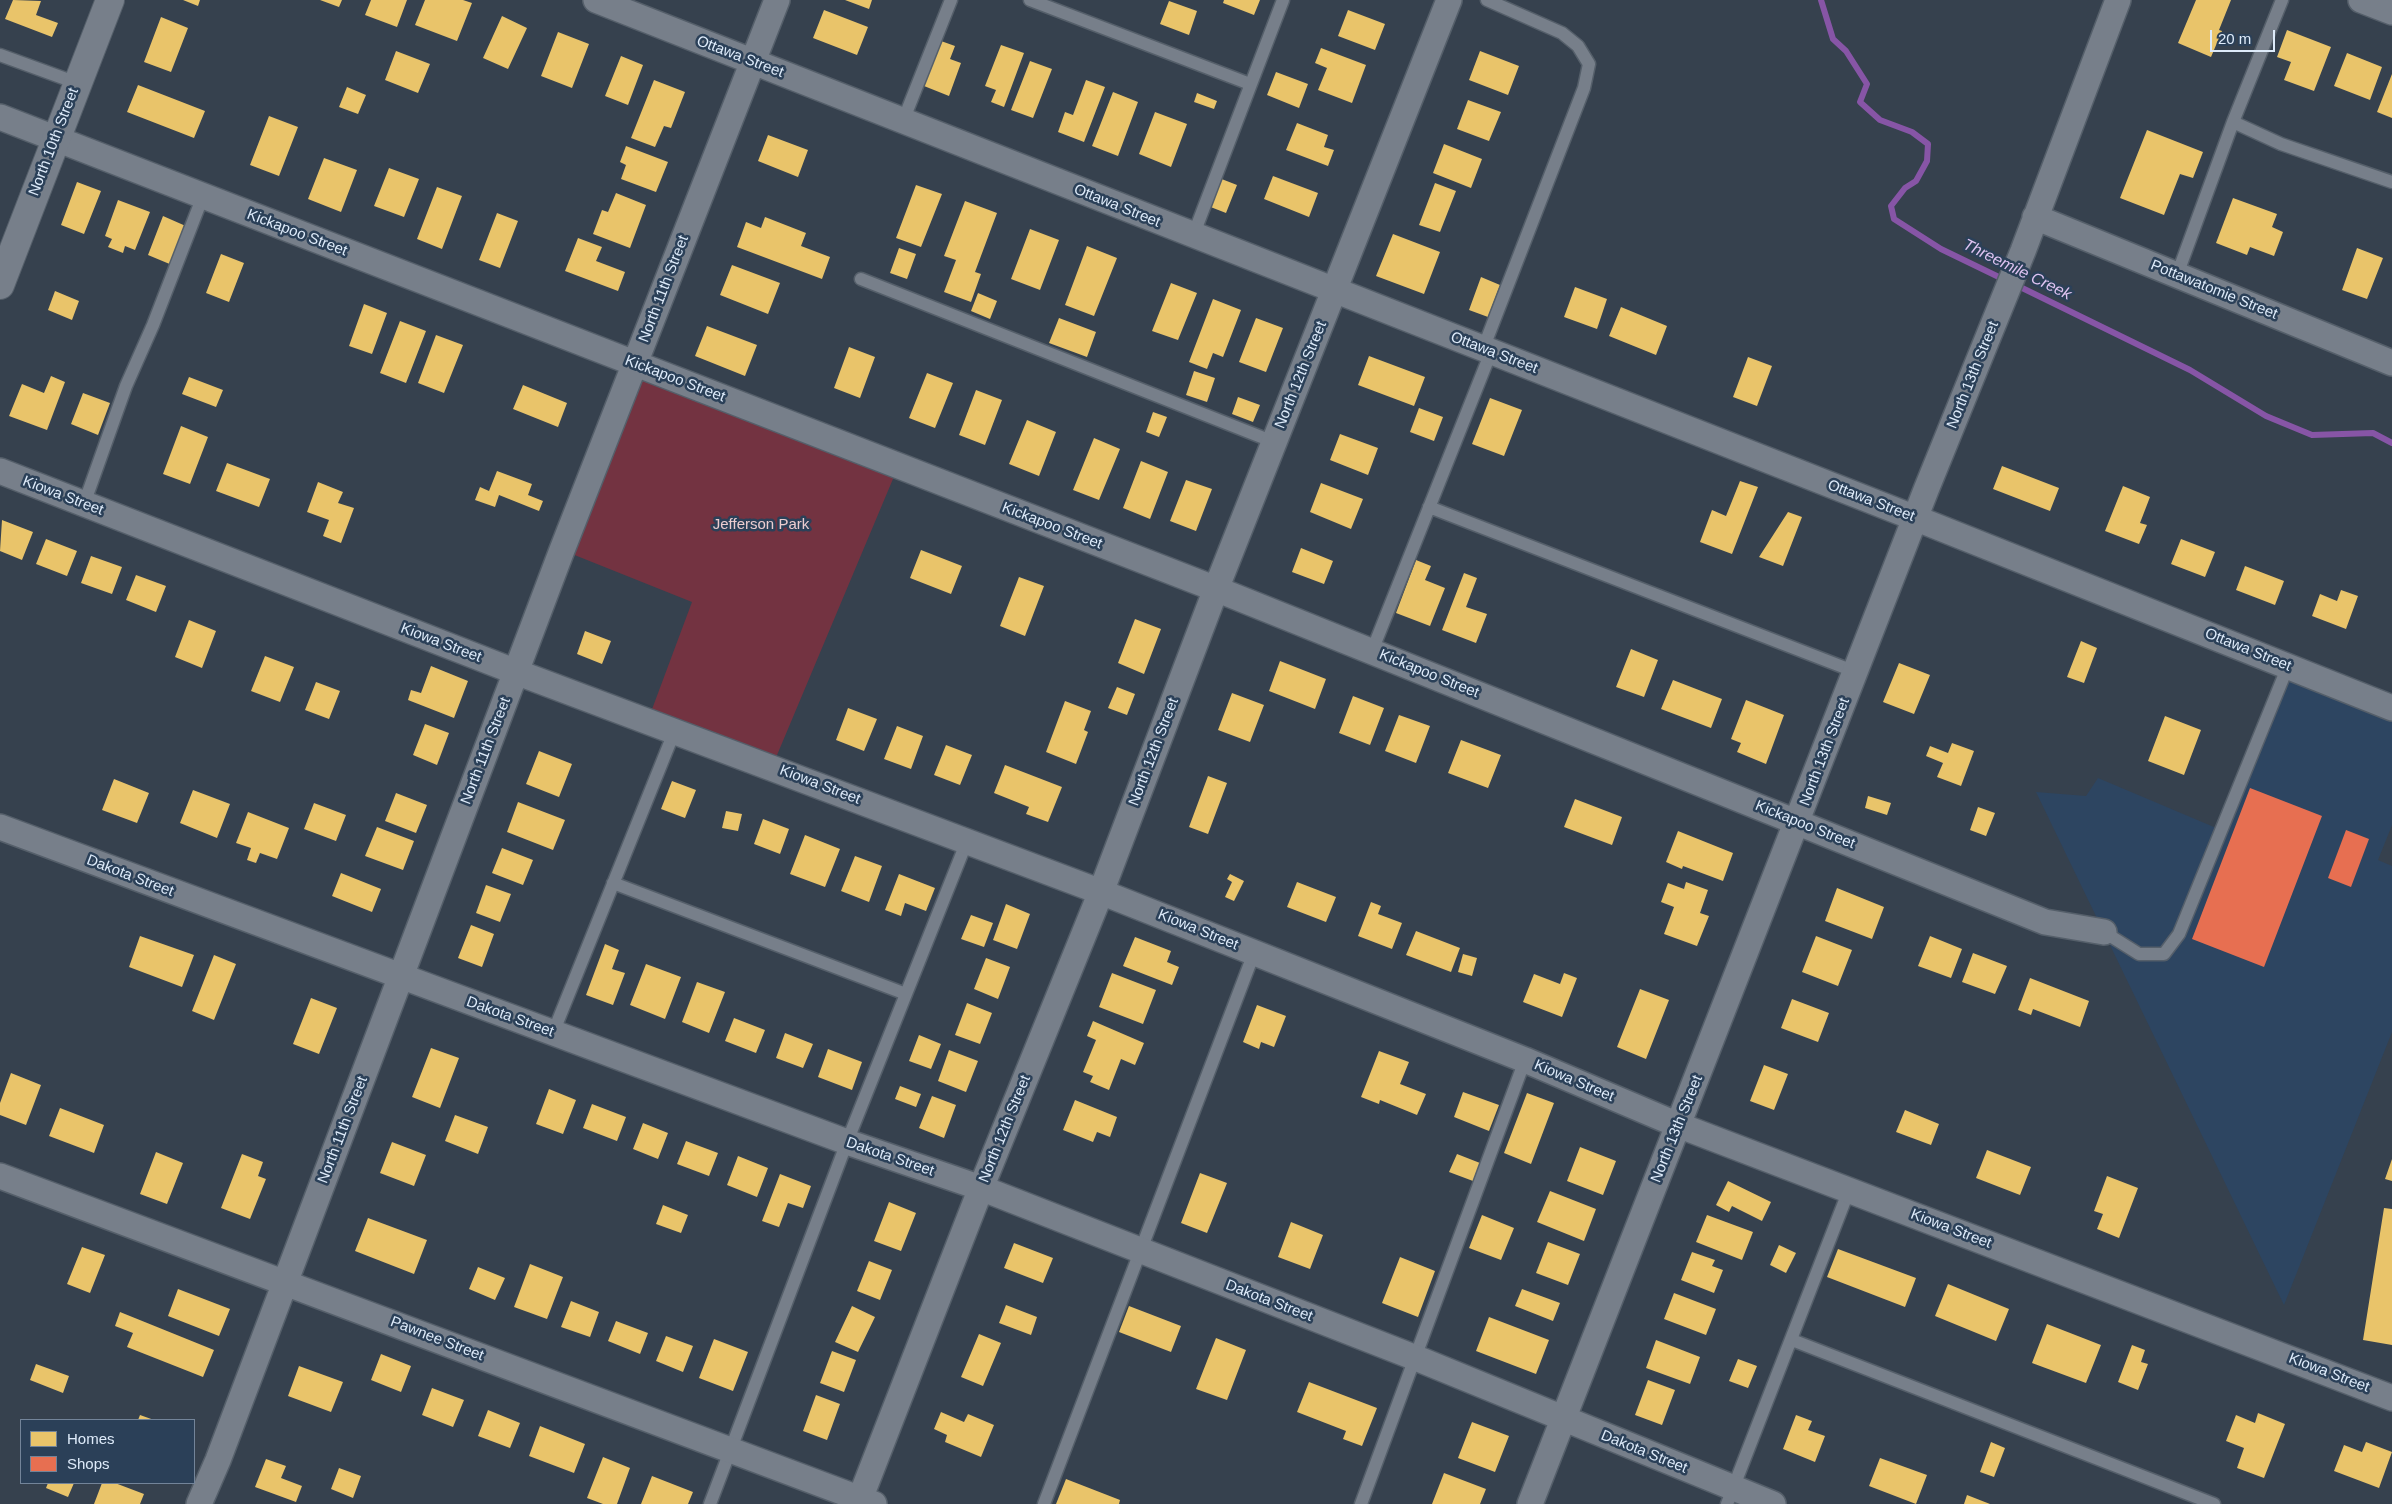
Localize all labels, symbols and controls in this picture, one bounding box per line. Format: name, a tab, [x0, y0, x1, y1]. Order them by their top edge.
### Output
scale bar	[2212, 20, 2277, 52]
text: 20 m	[2218, 30, 2251, 47]
street label: Ottawa Street	[694, 32, 786, 82]
street label: North 10th Street	[25, 85, 83, 199]
street label: Ottawa Street	[1071, 180, 1163, 232]
street label: Kickapoo Street	[244, 206, 350, 260]
street label: North 11th Street	[635, 233, 693, 345]
water label: Threemile Creek	[1960, 235, 2074, 305]
street label: Pottawatomie Street	[2148, 256, 2280, 324]
street label: North 12th Street	[1271, 319, 1331, 431]
street label: North 13th Street	[1943, 319, 2003, 431]
street label: Ottawa Street	[1448, 328, 1540, 378]
street label: Kickapoo Street	[622, 352, 728, 406]
street label: Kiowa Street	[20, 472, 106, 520]
street label: Ottawa Street	[1825, 476, 1917, 526]
street label: Kickapoo Street	[999, 499, 1105, 553]
park label: Jefferson Park	[713, 516, 809, 534]
street label: Kiowa Street	[398, 619, 484, 667]
street label: Ottawa Street	[2202, 624, 2294, 676]
street label: Kickapoo Street	[1377, 646, 1481, 702]
street label: North 11th Street	[457, 695, 515, 807]
street label: North 12th Street	[1125, 695, 1183, 809]
street label: North 13th Street	[1796, 695, 1854, 809]
street label: Kiowa Street	[777, 761, 863, 809]
street label: Kickapoo Street	[1753, 797, 1857, 853]
street label: Dakota Street	[84, 851, 176, 901]
street label: Kiowa Street	[1155, 906, 1241, 954]
street label: Dakota Street	[464, 993, 556, 1041]
street label: Kiowa Street	[1531, 1056, 1617, 1106]
street label: North 12th Street	[975, 1073, 1035, 1185]
street label: North 13th Street	[1647, 1073, 1707, 1185]
street label: North 11th Street	[314, 1074, 372, 1186]
street label: Dakota Street	[844, 1134, 936, 1180]
street label: Kiowa Street	[1908, 1205, 1994, 1253]
street label: Dakota Street	[1223, 1276, 1315, 1326]
street label: Pawnee Street	[388, 1313, 486, 1365]
street label: Kiowa Street	[2286, 1349, 2372, 1397]
legend	[20, 1419, 195, 1484]
street label: Dakota Street	[1598, 1426, 1690, 1478]
text: Homes	[67, 1430, 115, 1447]
text: Shops	[67, 1455, 110, 1472]

